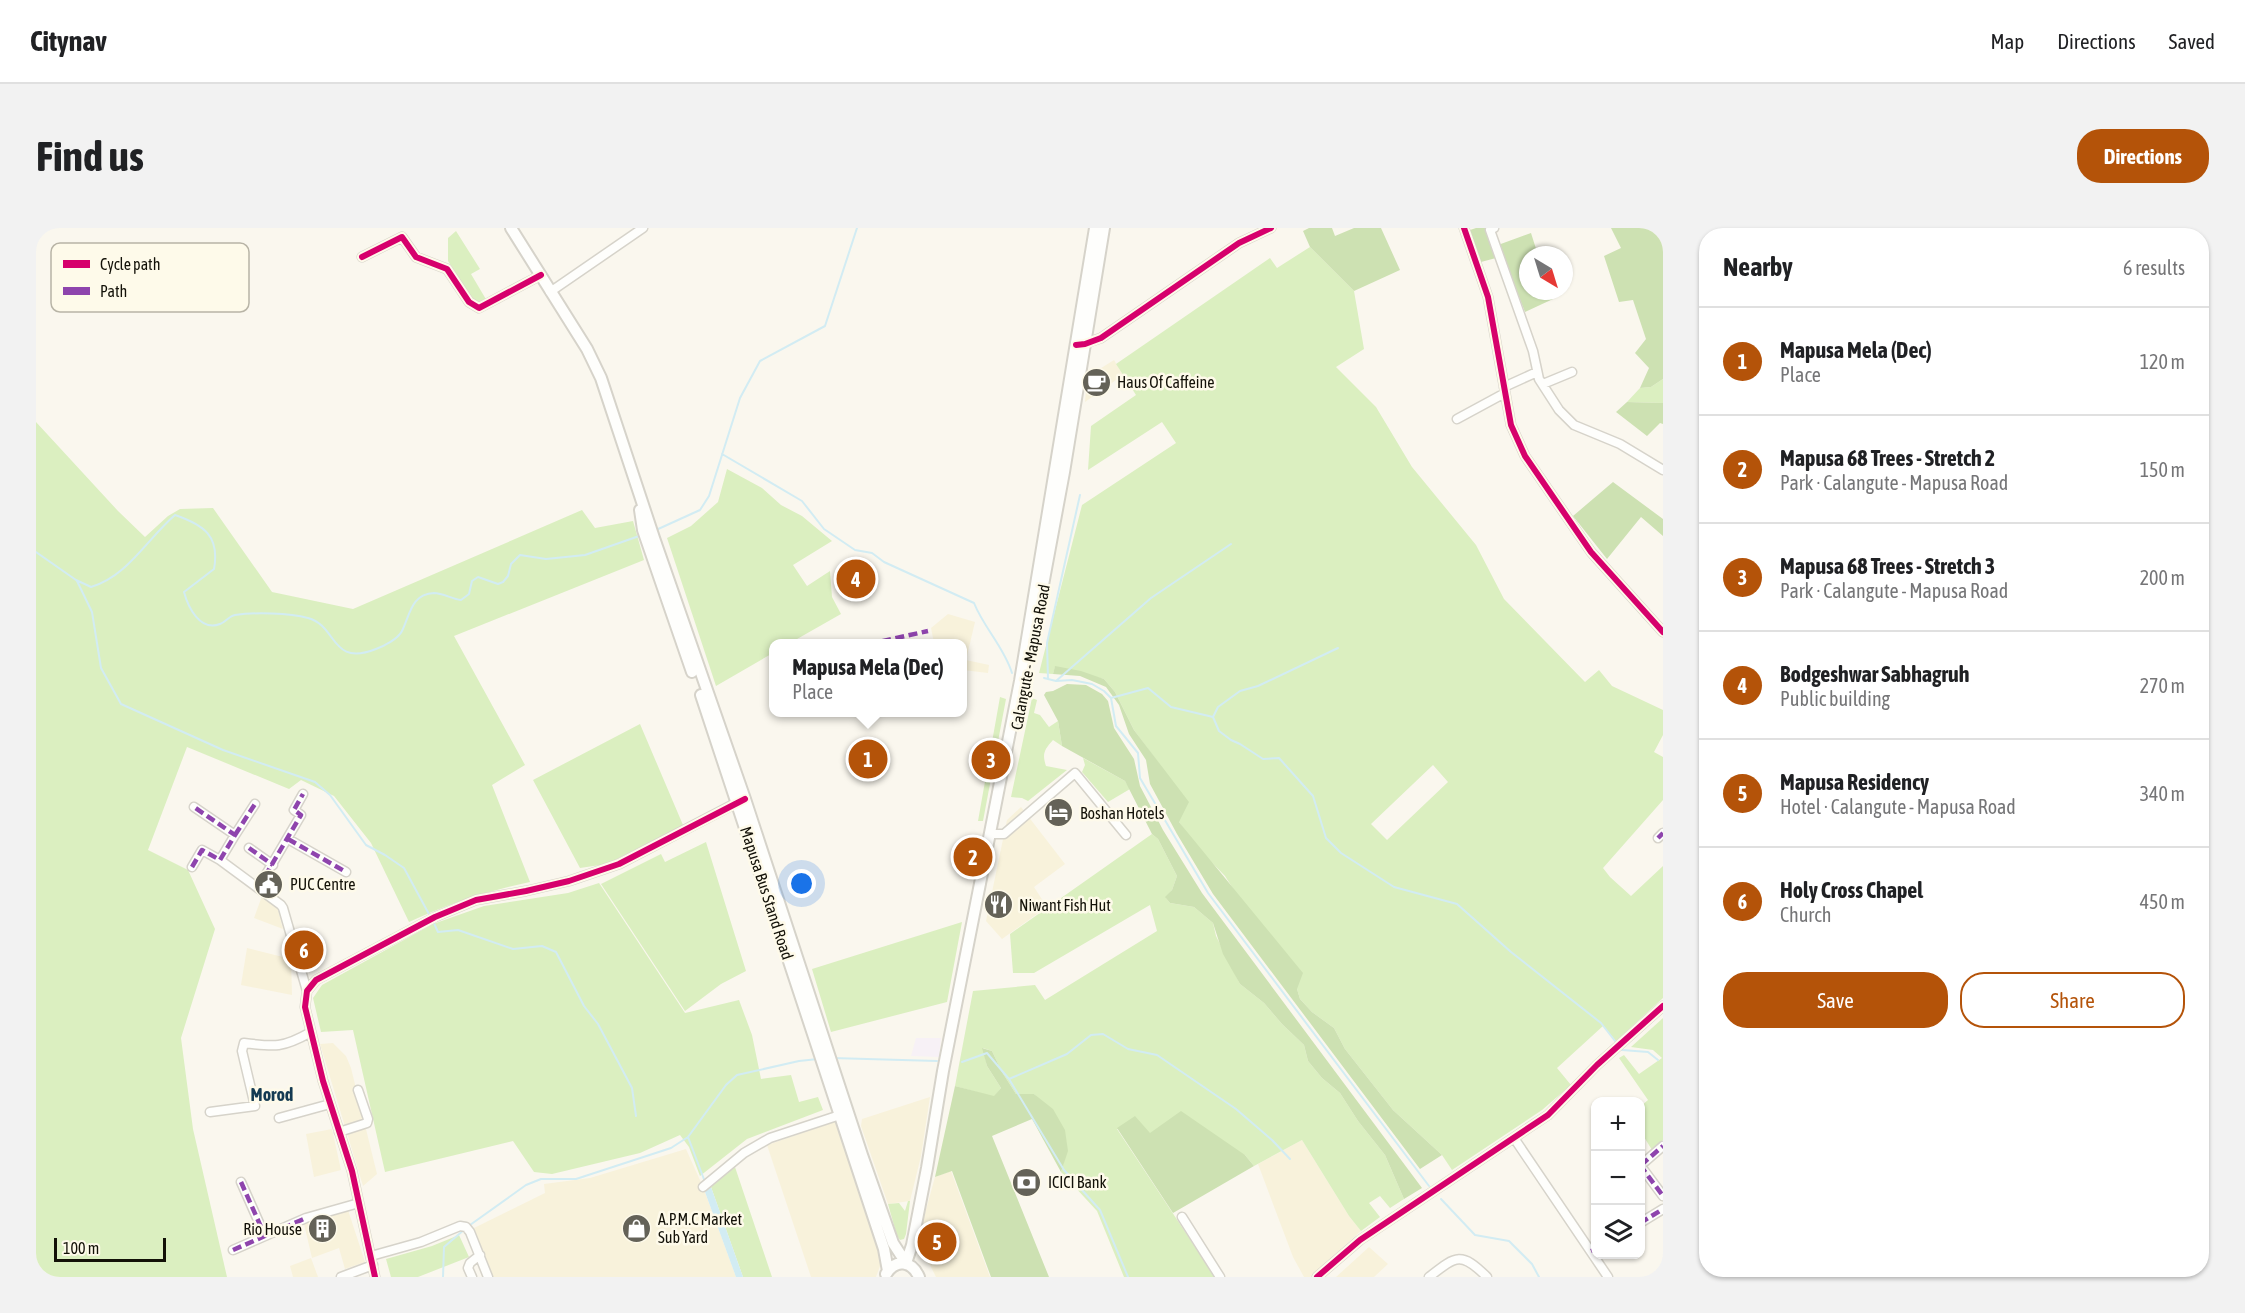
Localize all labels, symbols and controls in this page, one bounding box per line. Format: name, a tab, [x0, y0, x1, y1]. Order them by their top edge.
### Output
text: Citynav	[30, 25, 107, 57]
text: Map	[1990, 29, 2024, 53]
text: Directions	[2057, 29, 2136, 53]
text: Saved	[2169, 29, 2215, 53]
button: Directions	[2077, 129, 2209, 183]
text: Find us	[36, 132, 144, 180]
legend	[51, 243, 249, 312]
north arrow	[1519, 246, 1573, 300]
text: Nearby	[1723, 252, 1793, 282]
text: Cycle path	[100, 255, 160, 274]
text: 6 results	[2123, 256, 2185, 279]
text: Path	[100, 282, 127, 300]
text: Mapusa Mela (Dec)	[1780, 337, 1932, 363]
text: 1	[1738, 350, 1747, 373]
text: 120 m	[2140, 350, 2185, 373]
text: Place	[1780, 363, 1821, 386]
cafe icon: Haus Of Caffeine	[1080, 366, 1112, 398]
place label: Haus Of Caffeine	[1117, 373, 1215, 391]
text: Mapusa 68 Trees - Stretch 2	[1780, 445, 1995, 471]
text: 2	[1738, 458, 1747, 481]
text: 150 m	[2140, 458, 2185, 481]
text: Park · Calangute - Mapusa Road	[1780, 471, 2008, 494]
text: Mapusa 68 Trees - Stretch 3	[1780, 553, 1995, 579]
pin: 4	[836, 556, 876, 602]
text: 3	[1738, 566, 1747, 589]
text: 200 m	[2140, 566, 2185, 589]
text: Park · Calangute - Mapusa Road	[1780, 579, 2008, 602]
street label: Calangute - Mapusa Road	[1007, 583, 1054, 732]
popup	[769, 639, 967, 717]
text: Mapusa Mela (Dec)	[792, 654, 944, 680]
text: Bodgeshwar Sabhagruh	[1780, 661, 1969, 687]
text: 4	[1738, 674, 1747, 697]
text: 270 m	[2140, 674, 2185, 697]
text: Place	[792, 680, 833, 703]
text: Public building	[1780, 687, 1890, 710]
pin: 1	[848, 736, 888, 782]
pin: 3	[972, 738, 1010, 782]
text: Mapusa Residency	[1780, 769, 1929, 795]
text: 5	[1738, 782, 1747, 805]
text: 340 m	[2140, 782, 2185, 805]
text: Hotel · Calangute - Mapusa Road	[1780, 795, 2016, 818]
hotel icon: Boshan Hotels	[1043, 797, 1075, 829]
place label: Boshan Hotels	[1080, 804, 1165, 822]
street label: Mapusa Bus Stand Road	[736, 824, 797, 962]
pin: 2	[954, 834, 992, 880]
public building icon: PUC Centre	[253, 868, 285, 900]
your location	[787, 869, 816, 898]
place label: PUC Centre	[290, 875, 356, 893]
text: Holy Cross Chapel	[1780, 877, 1923, 903]
restaurant icon: Niwant Fish Hut	[982, 889, 1014, 921]
text: 6	[1738, 890, 1747, 913]
text: 450 m	[2140, 890, 2185, 913]
place label: Niwant Fish Hut	[1019, 896, 1111, 914]
text: Church	[1780, 903, 1831, 926]
pin: 6	[284, 928, 324, 972]
button: Save	[1723, 972, 1948, 1028]
button: Share	[1960, 972, 2185, 1028]
district label: Morod	[251, 1084, 293, 1105]
map controls	[1591, 1097, 1645, 1259]
button: +	[1591, 1097, 1645, 1151]
button: −	[1591, 1151, 1645, 1205]
bank icon: ICICI Bank	[1011, 1166, 1043, 1198]
place label: ICICI Bank	[1048, 1173, 1107, 1191]
button: layers	[1591, 1205, 1645, 1259]
place label: A.P.M.C Market Sub Yard	[658, 1210, 742, 1246]
shop icon: A.P.M.C Market Sub Yard	[621, 1212, 653, 1244]
building icon: Rio House	[307, 1213, 339, 1245]
place label: Rio House	[243, 1220, 302, 1238]
pin: 5	[918, 1220, 956, 1264]
scale bar	[54, 1235, 166, 1262]
text: 100 m	[63, 1239, 99, 1257]

